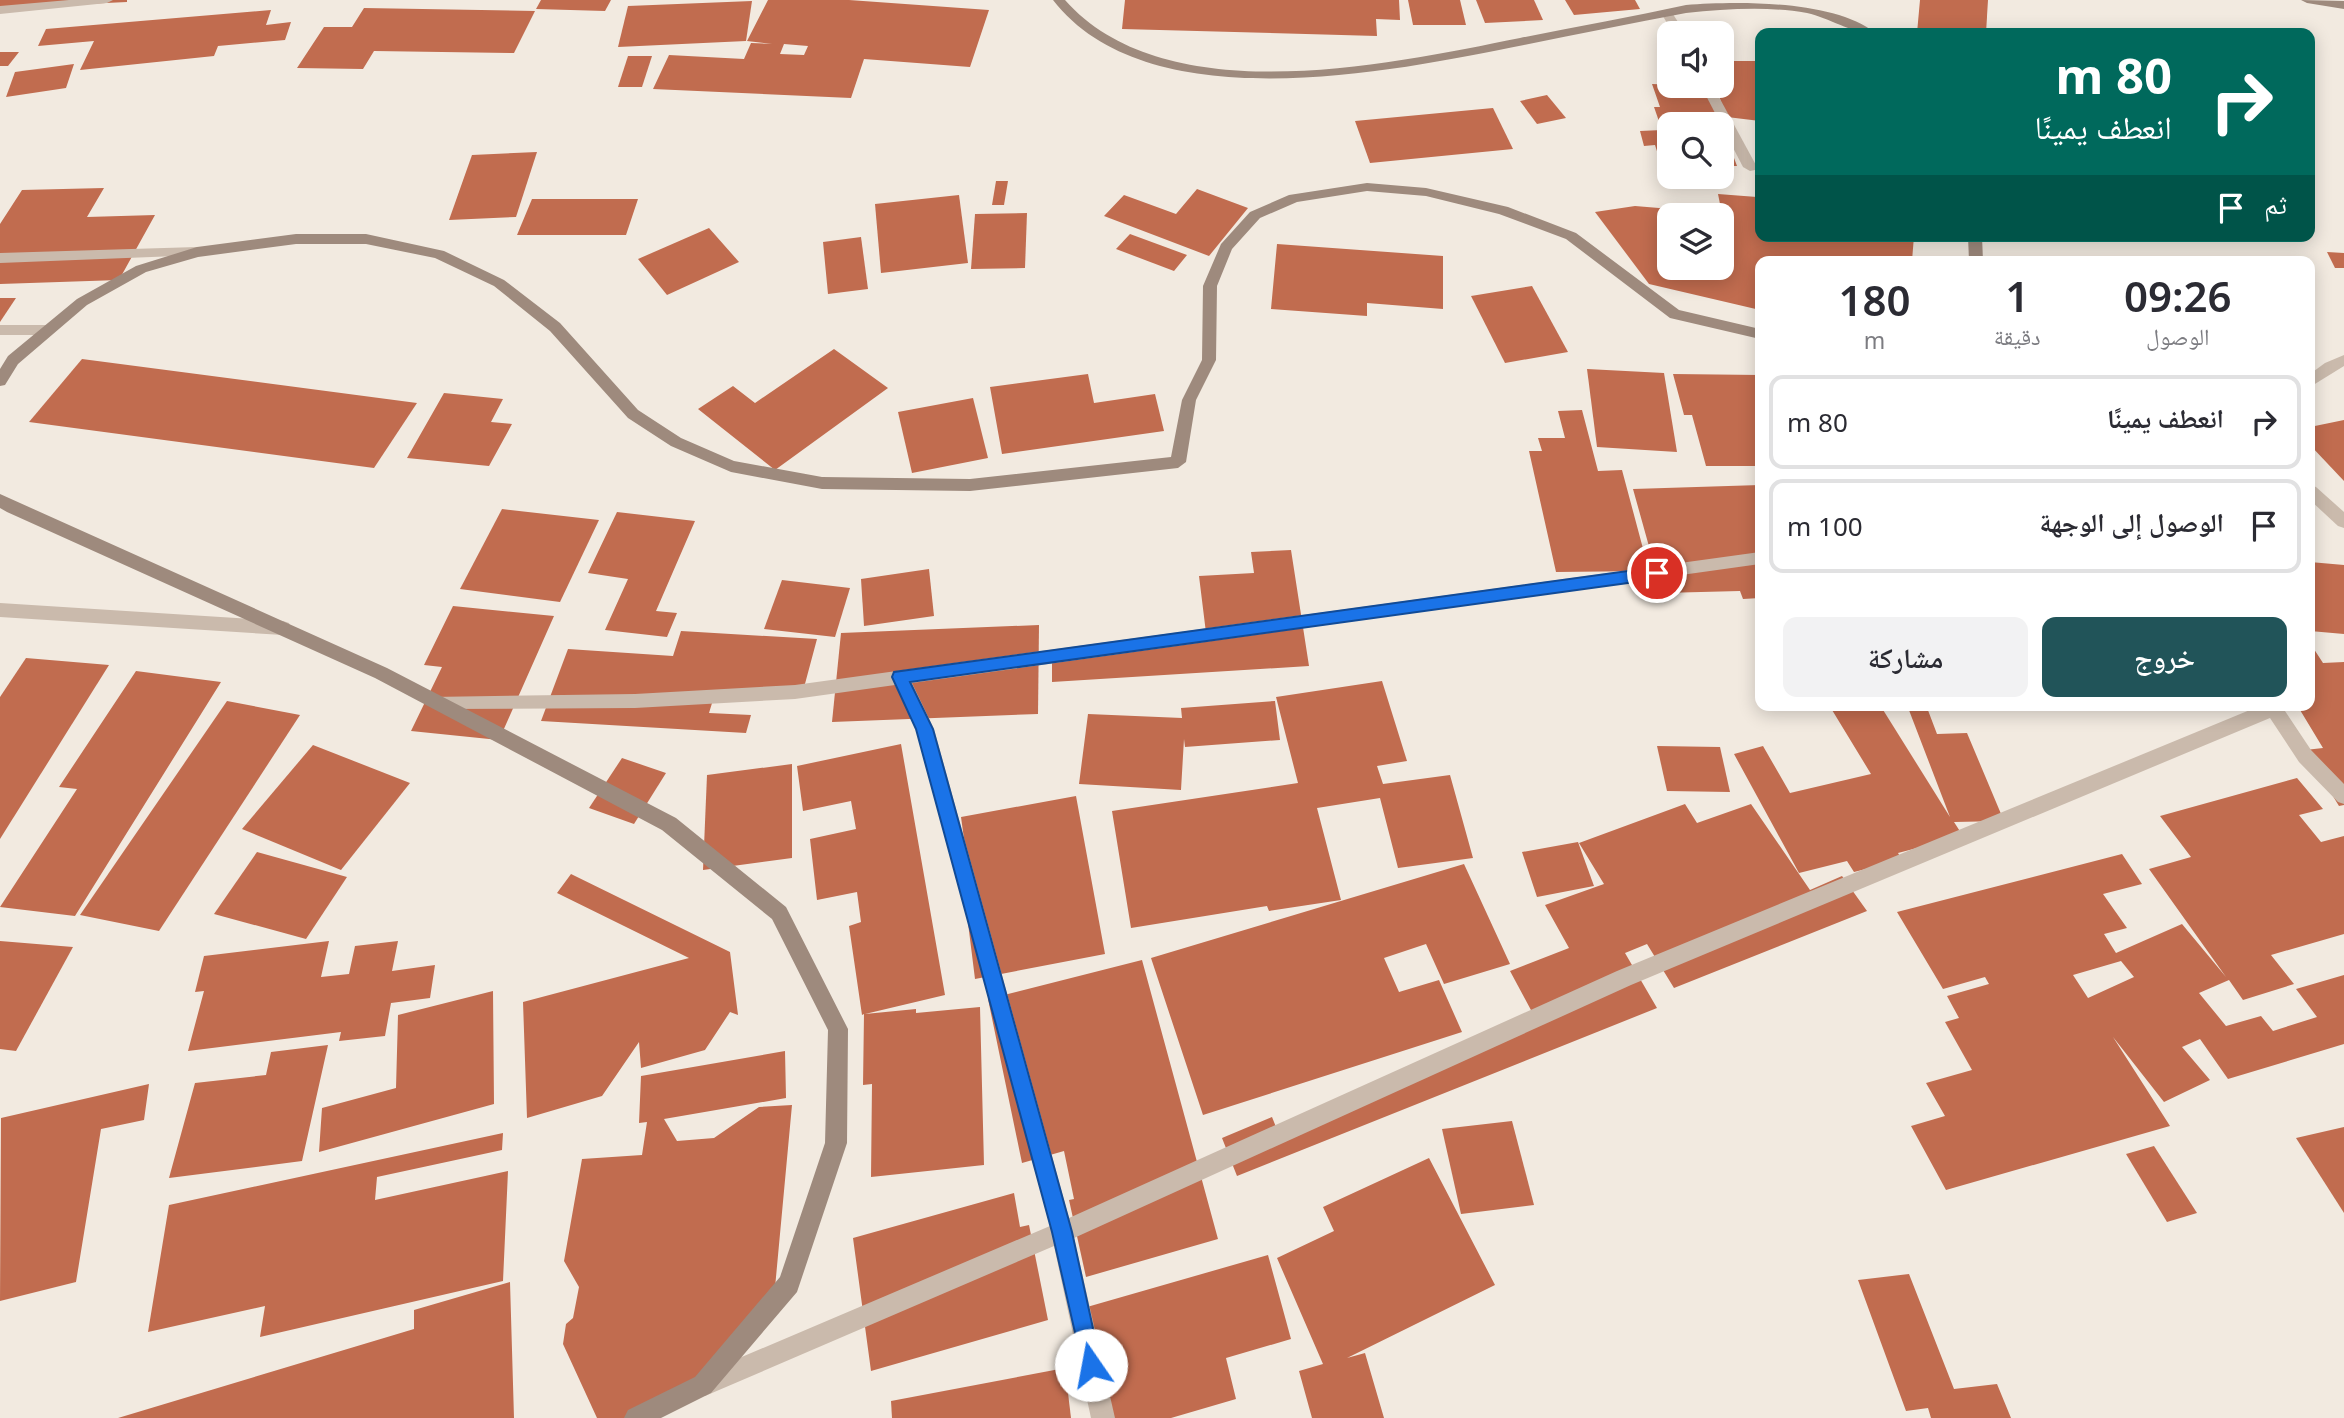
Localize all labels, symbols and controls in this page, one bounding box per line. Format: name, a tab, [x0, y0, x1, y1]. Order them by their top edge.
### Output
map controls	[1657, 21, 1734, 280]
button: sound	[1657, 21, 1734, 98]
text: 80 m	[2055, 42, 2172, 108]
icon: right	[2196, 56, 2287, 147]
text: انعطف يمينًا	[2035, 105, 2172, 148]
button: search	[1657, 112, 1734, 189]
text: ثم	[2264, 186, 2287, 222]
icon: arrive	[2212, 189, 2250, 227]
button: layers	[1657, 203, 1734, 280]
text: 1	[2005, 267, 2029, 324]
text: 09:26	[2124, 267, 2232, 324]
text: 180	[1838, 271, 1910, 328]
text: دقيقة	[1994, 320, 2041, 352]
text: الوصول	[2146, 320, 2210, 352]
text: m	[1864, 324, 1885, 356]
text: انعطف يمينًا	[2107, 400, 2224, 436]
icon: right	[2245, 403, 2283, 441]
text: 80 m	[1787, 404, 1848, 440]
text: الوصول إلى الوجهة	[2040, 504, 2224, 540]
icon: arrive	[2245, 507, 2283, 545]
text: 100 m	[1787, 508, 1863, 544]
pin	[1627, 543, 1687, 603]
icon: arrive	[1638, 554, 1676, 592]
button: مشاركة	[1783, 617, 2028, 697]
button: خروج	[2042, 617, 2287, 697]
position arrow	[1054, 1328, 1128, 1402]

